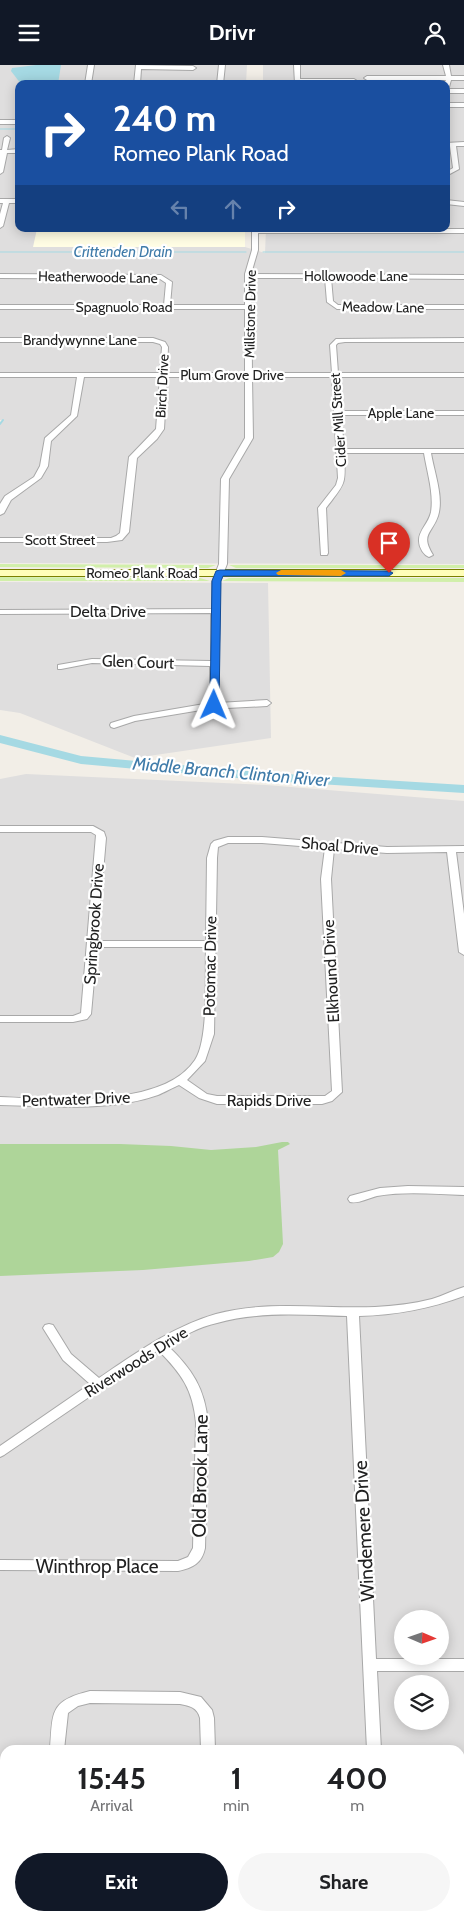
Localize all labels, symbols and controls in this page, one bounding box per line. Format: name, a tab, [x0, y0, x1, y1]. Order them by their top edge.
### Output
icon: menu	[15, 19, 43, 47]
text: Drivr	[209, 19, 255, 46]
icon: person	[421, 19, 449, 47]
text: 240 m	[113, 97, 216, 140]
icon: right	[30, 100, 95, 165]
text: Romeo Plank Road	[113, 140, 289, 167]
icon: left	[166, 195, 194, 223]
icon: ahead	[219, 195, 247, 223]
icon: right	[272, 195, 300, 223]
water label: Crittenden Drain	[74, 243, 172, 261]
street label: Heatherwoode Lane	[38, 267, 158, 287]
street label: Hollowoode Lane	[304, 267, 408, 285]
street label: Millstone Drive	[240, 270, 260, 358]
street label: Meadow Lane	[342, 297, 424, 317]
street label: Spagnuolo Road	[76, 298, 172, 316]
street label: Brandywynne Lane	[23, 331, 137, 349]
street label: Birch Drive	[151, 354, 173, 418]
street label: Plum Grove Drive	[180, 366, 284, 384]
street label: Cider Mill Street	[326, 372, 350, 468]
street label: Apple Lane	[368, 404, 434, 422]
pin	[368, 522, 410, 573]
icon: arrive	[375, 529, 403, 557]
street label: Scott Street	[25, 531, 96, 549]
street label: Romeo Plank Road	[86, 564, 198, 582]
street label: Delta Drive	[70, 602, 146, 621]
street label: Glen Court	[102, 651, 175, 673]
position arrow	[187, 678, 239, 730]
water label: Middle Branch Clinton River	[131, 752, 332, 792]
street label: Shoal Drive	[300, 833, 380, 859]
street label: Springbrook Drive	[80, 863, 108, 985]
street label: Potomac Drive	[200, 916, 220, 1016]
street label: Elkhound Drive	[319, 919, 343, 1023]
street label: Pentwater Drive	[21, 1088, 131, 1110]
street label: Rapids Drive	[227, 1091, 311, 1110]
street label: Riverwoods Drive	[81, 1323, 191, 1401]
street label: Old Brook Lane	[187, 1414, 213, 1538]
street label: Windemere Drive	[349, 1459, 379, 1602]
street label: Winthrop Place	[36, 1555, 159, 1578]
north arrow	[394, 1610, 449, 1665]
map controls	[394, 1610, 449, 1730]
button: layers	[394, 1675, 449, 1730]
text: 15:45	[77, 1760, 146, 1797]
text: 1	[231, 1760, 242, 1797]
text: 400	[327, 1760, 388, 1797]
text: Arrival	[90, 1796, 133, 1815]
text: min	[223, 1796, 249, 1815]
text: m	[350, 1796, 364, 1815]
button: Exit	[15, 1853, 228, 1911]
button: Share	[238, 1853, 450, 1911]

